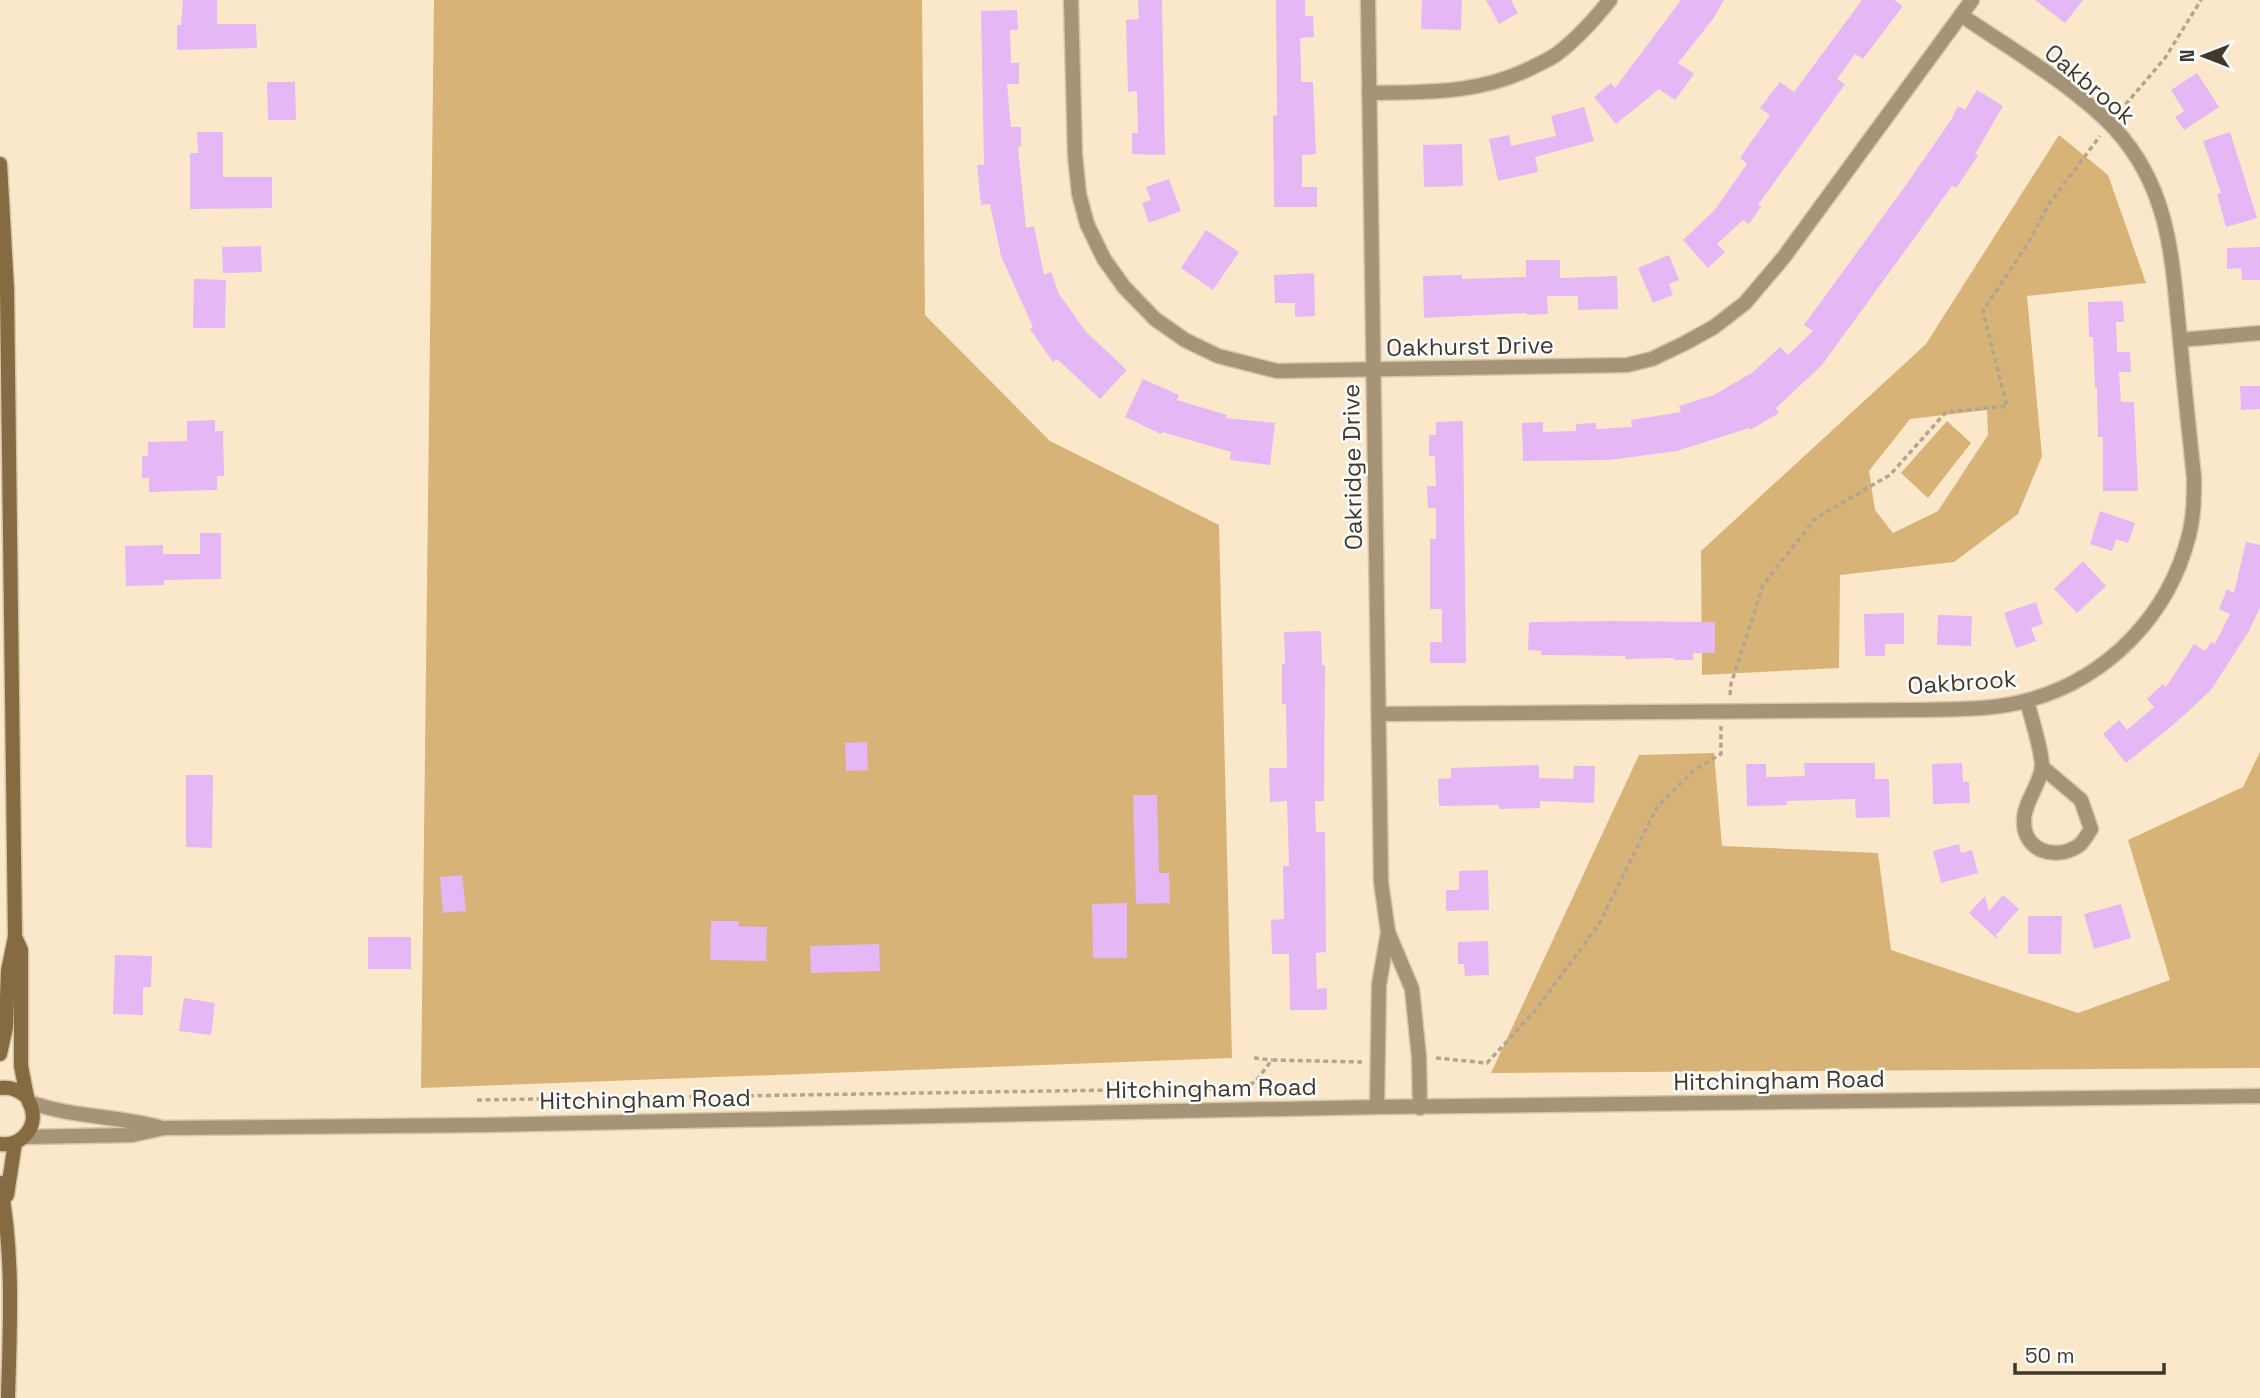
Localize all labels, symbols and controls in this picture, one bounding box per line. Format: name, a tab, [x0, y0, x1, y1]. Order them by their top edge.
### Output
north arrow	[2169, 21, 2239, 91]
street label: Oakbrook	[2038, 37, 2142, 131]
text: N	[2175, 50, 2200, 62]
street label: Oakhurst Drive	[1386, 329, 1554, 363]
street label: Oakridge Drive	[1335, 384, 1369, 550]
street label: Oakbrook	[1906, 663, 2018, 701]
street label: Hitchingham Road	[1673, 1063, 1885, 1097]
street label: Hitchingham Road	[1105, 1071, 1317, 1105]
street label: Hitchingham Road	[539, 1082, 751, 1116]
scale bar	[2015, 1332, 2164, 1376]
text: 50 m	[2025, 1342, 2075, 1369]

